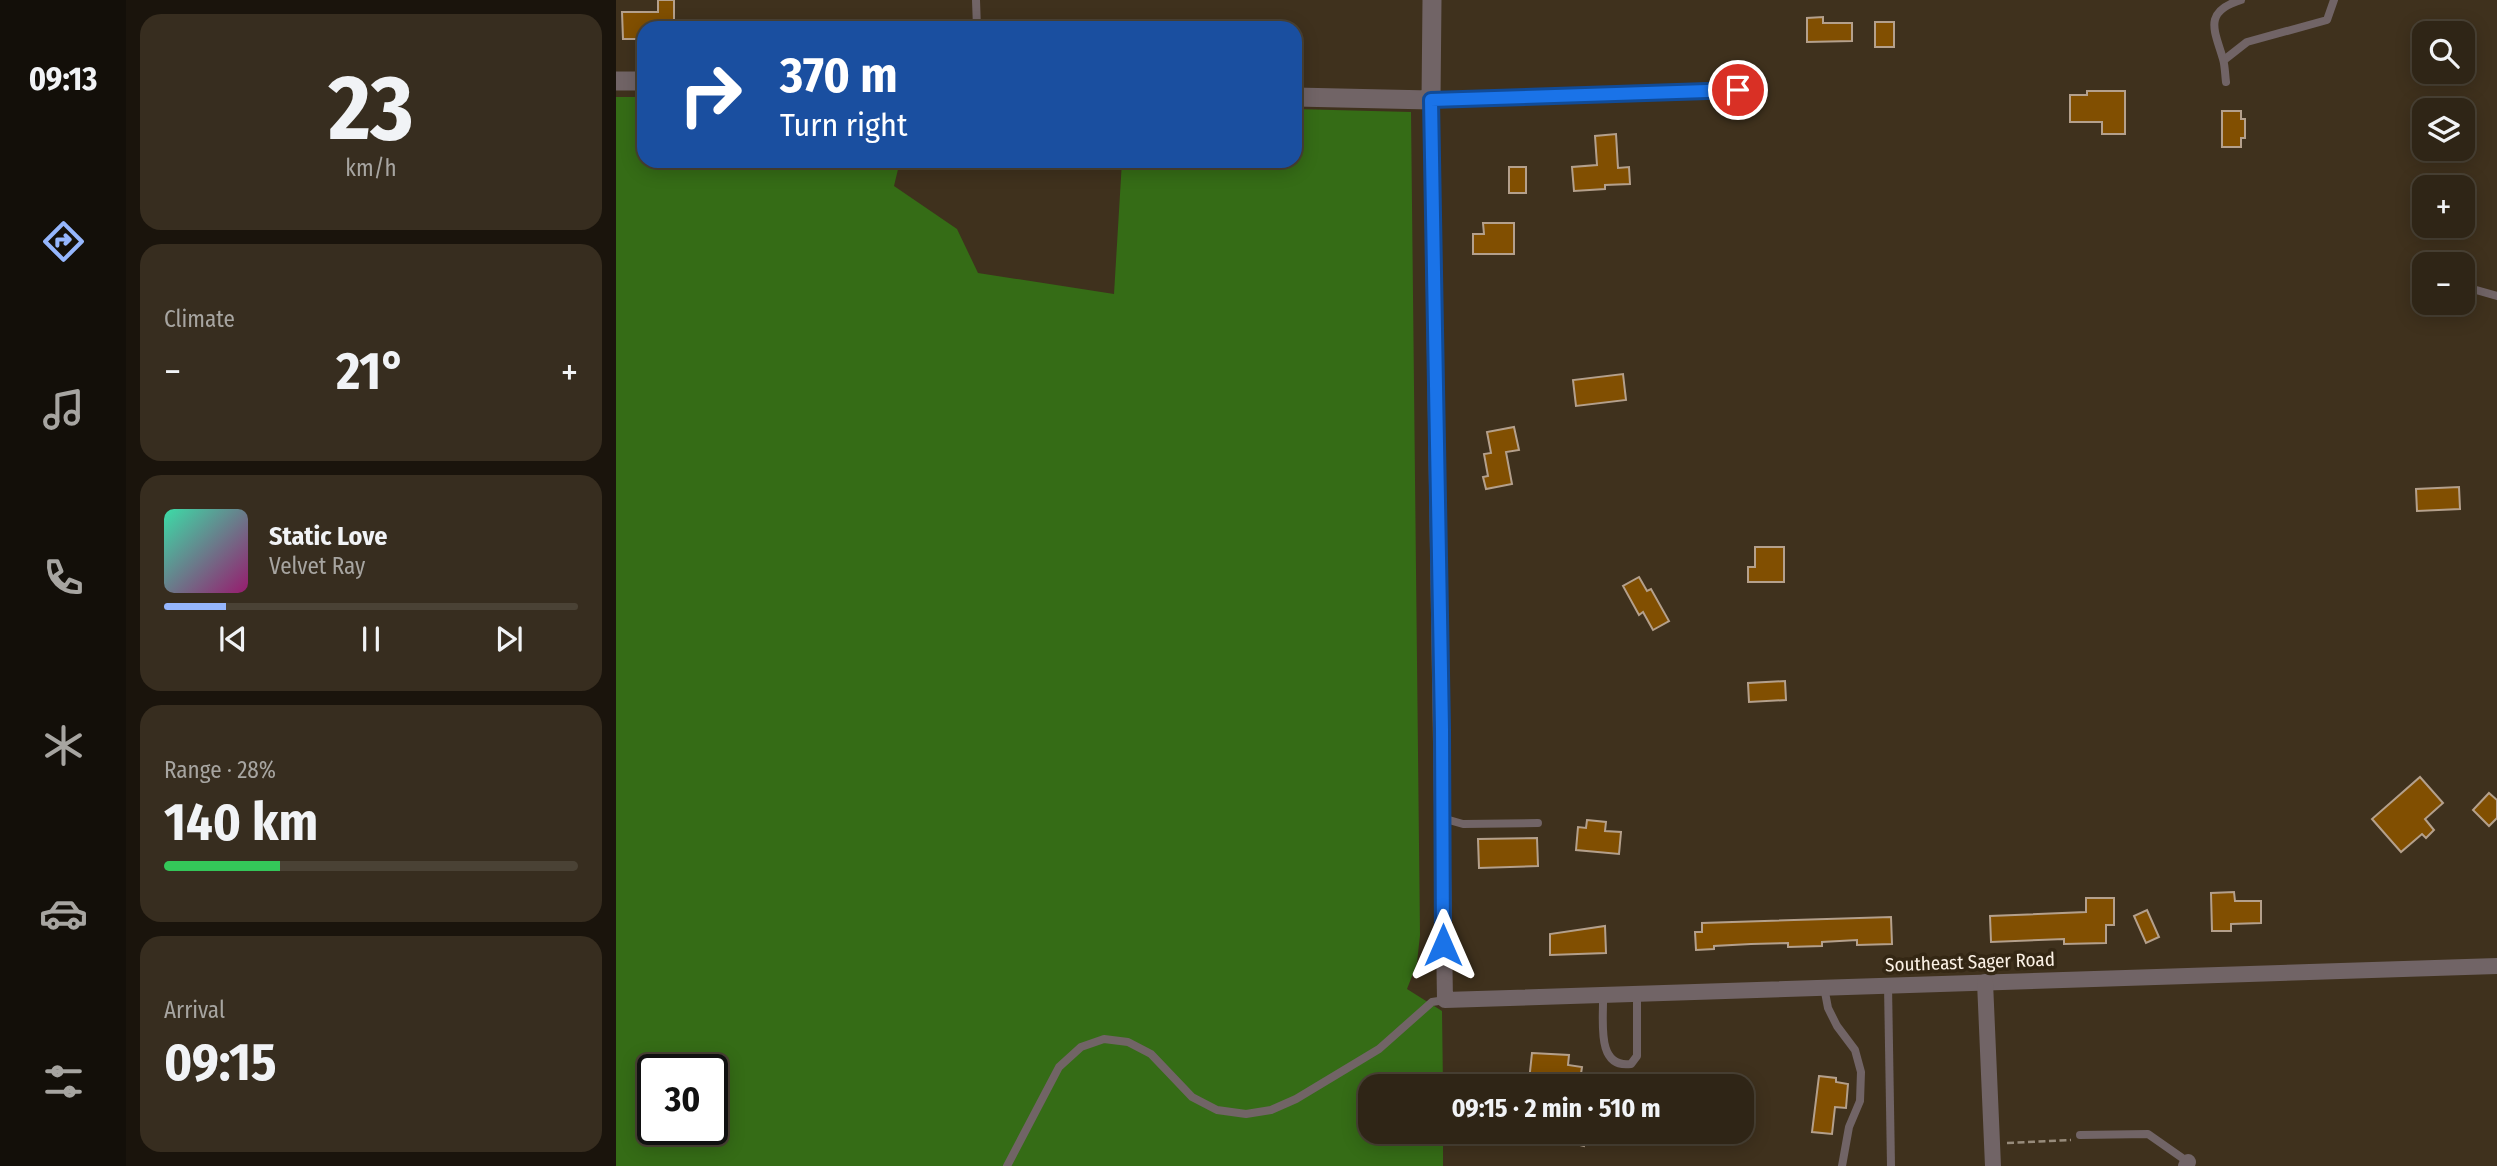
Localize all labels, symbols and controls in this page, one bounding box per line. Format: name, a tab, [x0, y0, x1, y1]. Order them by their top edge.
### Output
map controls	[2412, 21, 2475, 315]
button: search	[2412, 21, 2475, 84]
text: 370 m	[780, 46, 898, 105]
icon: right	[665, 49, 756, 140]
text: 23	[328, 54, 414, 163]
text: 09:13	[29, 60, 97, 98]
pin	[1708, 60, 1768, 120]
icon: arrive	[1719, 71, 1757, 109]
button: layers	[2412, 98, 2475, 161]
text: Turn right	[780, 106, 907, 144]
text: km/h	[345, 154, 397, 182]
button: +	[2412, 175, 2475, 238]
icon: directions	[39, 217, 88, 266]
button: −	[2412, 252, 2475, 315]
text: Climate	[164, 305, 235, 333]
text: 21°	[336, 340, 406, 403]
text: −	[164, 349, 181, 395]
text: +	[561, 349, 578, 395]
icon: music	[39, 385, 88, 434]
text: Static Love	[269, 521, 387, 552]
text: Velvet Ray	[269, 552, 365, 580]
icon: phone	[39, 553, 88, 602]
icon: previous	[214, 620, 252, 658]
icon: pause	[352, 620, 390, 658]
icon: next	[490, 620, 528, 658]
icon: climate	[39, 721, 88, 770]
text: Range · 28%	[164, 756, 276, 784]
text: 140 km	[164, 791, 318, 854]
icon: car	[39, 889, 88, 938]
position arrow	[1406, 908, 1480, 982]
street label: Southeast Sager Road	[1885, 948, 2055, 976]
text: Arrival	[164, 996, 225, 1024]
text: 09:15	[164, 1031, 277, 1094]
speed limit sign: 30	[637, 1054, 728, 1145]
icon: filters	[39, 1057, 88, 1106]
text: 09:15 · 2 min · 510 m	[1451, 1093, 1661, 1124]

